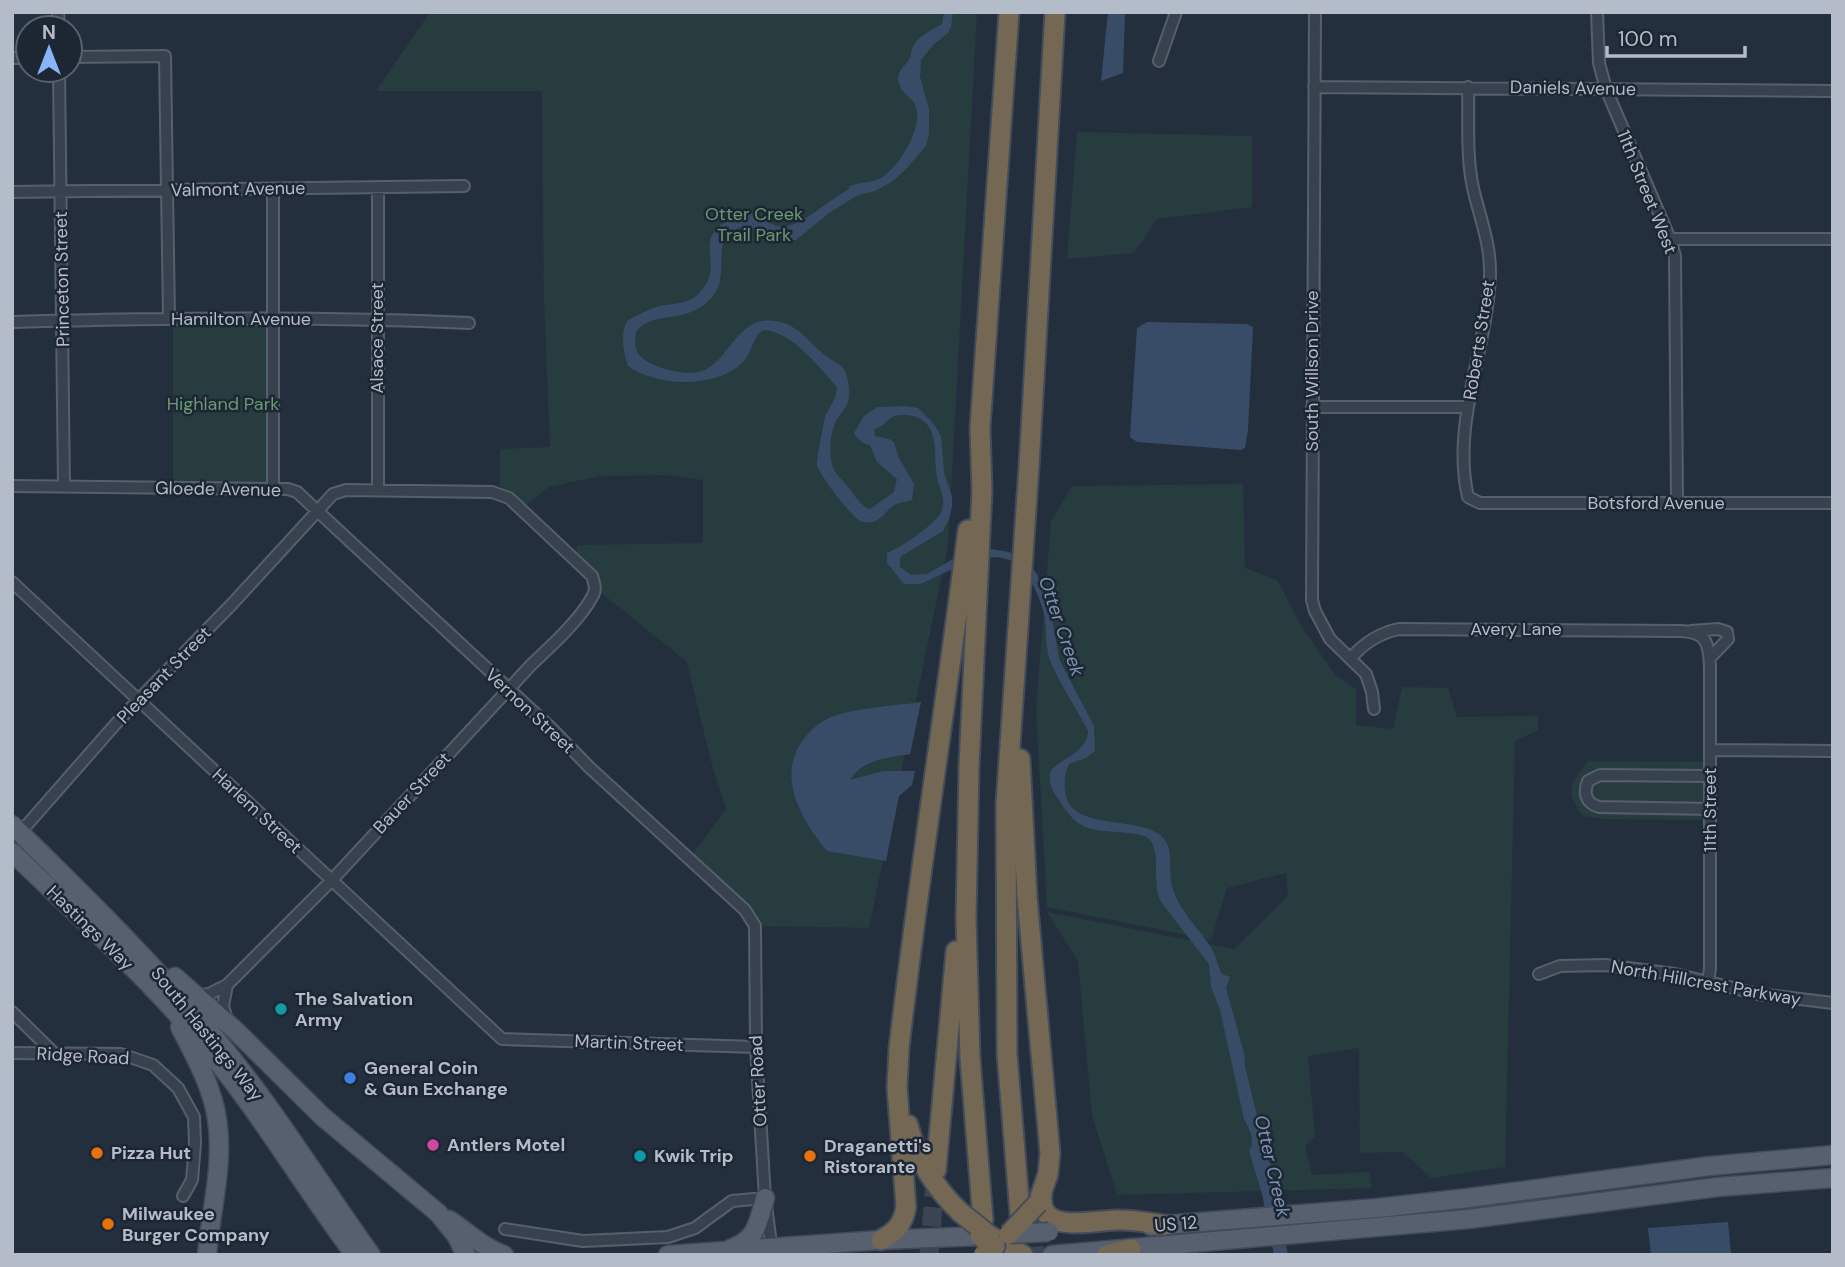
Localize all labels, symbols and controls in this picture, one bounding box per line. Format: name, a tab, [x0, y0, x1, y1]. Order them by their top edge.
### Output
north arrow	[14, 14, 84, 84]
scale bar	[1607, 14, 1745, 58]
text: N	[42, 20, 56, 45]
text: 100 m	[1618, 25, 1678, 53]
street label: Daniels Avenue	[1510, 75, 1636, 101]
street label: 11th Street West	[1611, 126, 1683, 258]
street label: Valmont Avenue	[170, 176, 306, 202]
park label: Otter Creek Trail Park	[705, 202, 803, 247]
street label: Princeton Street	[49, 211, 75, 347]
street label: Roberts Street	[1458, 278, 1500, 402]
street label: Alsace Street	[365, 282, 389, 394]
street label: South Willson Drive	[1300, 291, 1324, 451]
street label: Hamilton Avenue	[171, 307, 311, 331]
park label: Highland Park	[167, 392, 279, 416]
street label: Gloede Avenue	[155, 476, 281, 502]
street label: Botsford Avenue	[1587, 491, 1725, 515]
water label: Otter Creek	[1033, 573, 1090, 680]
street label: Avery Lane	[1470, 617, 1562, 641]
street label: Pleasant Street	[111, 621, 217, 729]
street label: Vernon Street	[480, 663, 580, 759]
street label: Bauer Street	[368, 747, 456, 839]
street label: Harlem Street	[207, 763, 307, 859]
street label: 11th Street	[1698, 768, 1722, 852]
street label: Hastings Way	[41, 880, 139, 976]
street label: North Hillcrest Parkway	[1609, 954, 1803, 1012]
street label: South Hastings Way	[145, 962, 269, 1106]
place label: The Salvation Army	[295, 987, 413, 1032]
marker: The Salvation Army	[273, 1001, 289, 1017]
street label: Martin Street	[574, 1029, 684, 1057]
street label: Otter Road	[744, 1035, 772, 1127]
street label: Ridge Road	[36, 1042, 130, 1070]
place label: General Coin & Gun Exchange	[364, 1056, 508, 1101]
marker: General Coin & Gun Exchange	[342, 1070, 358, 1086]
water label: Otter Creek	[1249, 1112, 1296, 1220]
place label: Antlers Motel	[447, 1133, 565, 1157]
place label: Draganetti's Ristorante	[824, 1134, 931, 1179]
marker: Antlers Motel	[425, 1137, 441, 1153]
place label: Pizza Hut	[111, 1141, 191, 1165]
place label: Kwik Trip	[654, 1144, 734, 1168]
marker: Pizza Hut	[89, 1145, 105, 1161]
marker: Kwik Trip	[632, 1148, 648, 1164]
marker: Draganetti's Ristorante	[802, 1148, 818, 1164]
place label: Milwaukee Burger Company	[122, 1202, 270, 1247]
street label: US 12	[1154, 1210, 1198, 1238]
marker: Milwaukee Burger Company	[100, 1216, 116, 1232]

